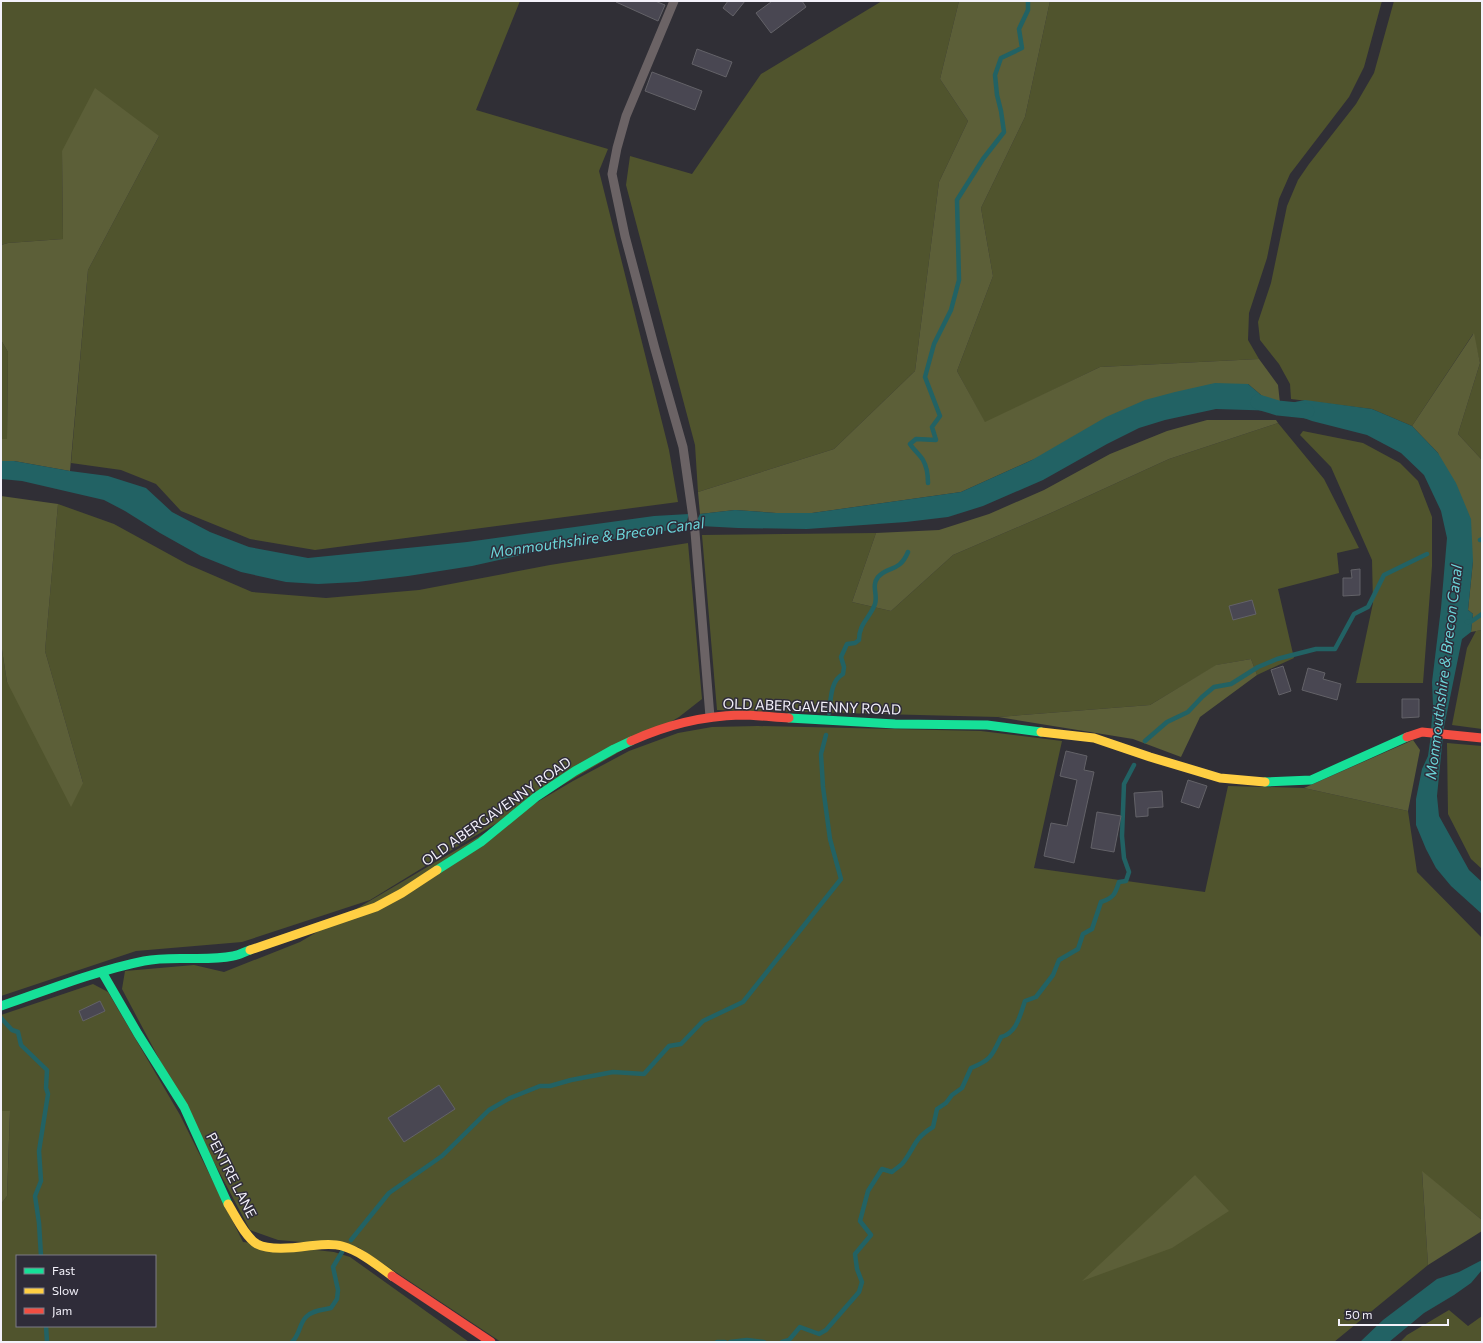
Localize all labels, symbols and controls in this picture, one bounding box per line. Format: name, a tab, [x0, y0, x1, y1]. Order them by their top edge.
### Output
water label: Monmouthshire & Brecon Canal	[489, 513, 707, 561]
water label: Monmouthshire & Brecon Canal	[1421, 562, 1465, 780]
street label: OLD ABERGAVENNY ROAD	[722, 694, 902, 718]
street label: OLD ABERGAVENNY ROAD	[418, 753, 574, 869]
street label: PENTRE LANE	[203, 1129, 261, 1221]
legend	[16, 1255, 156, 1327]
text: Fast	[52, 1263, 75, 1277]
text: Slow	[52, 1283, 79, 1297]
scale bar	[1339, 1301, 1448, 1327]
text: Jam	[52, 1303, 72, 1318]
text: 50 m	[1345, 1307, 1373, 1321]

